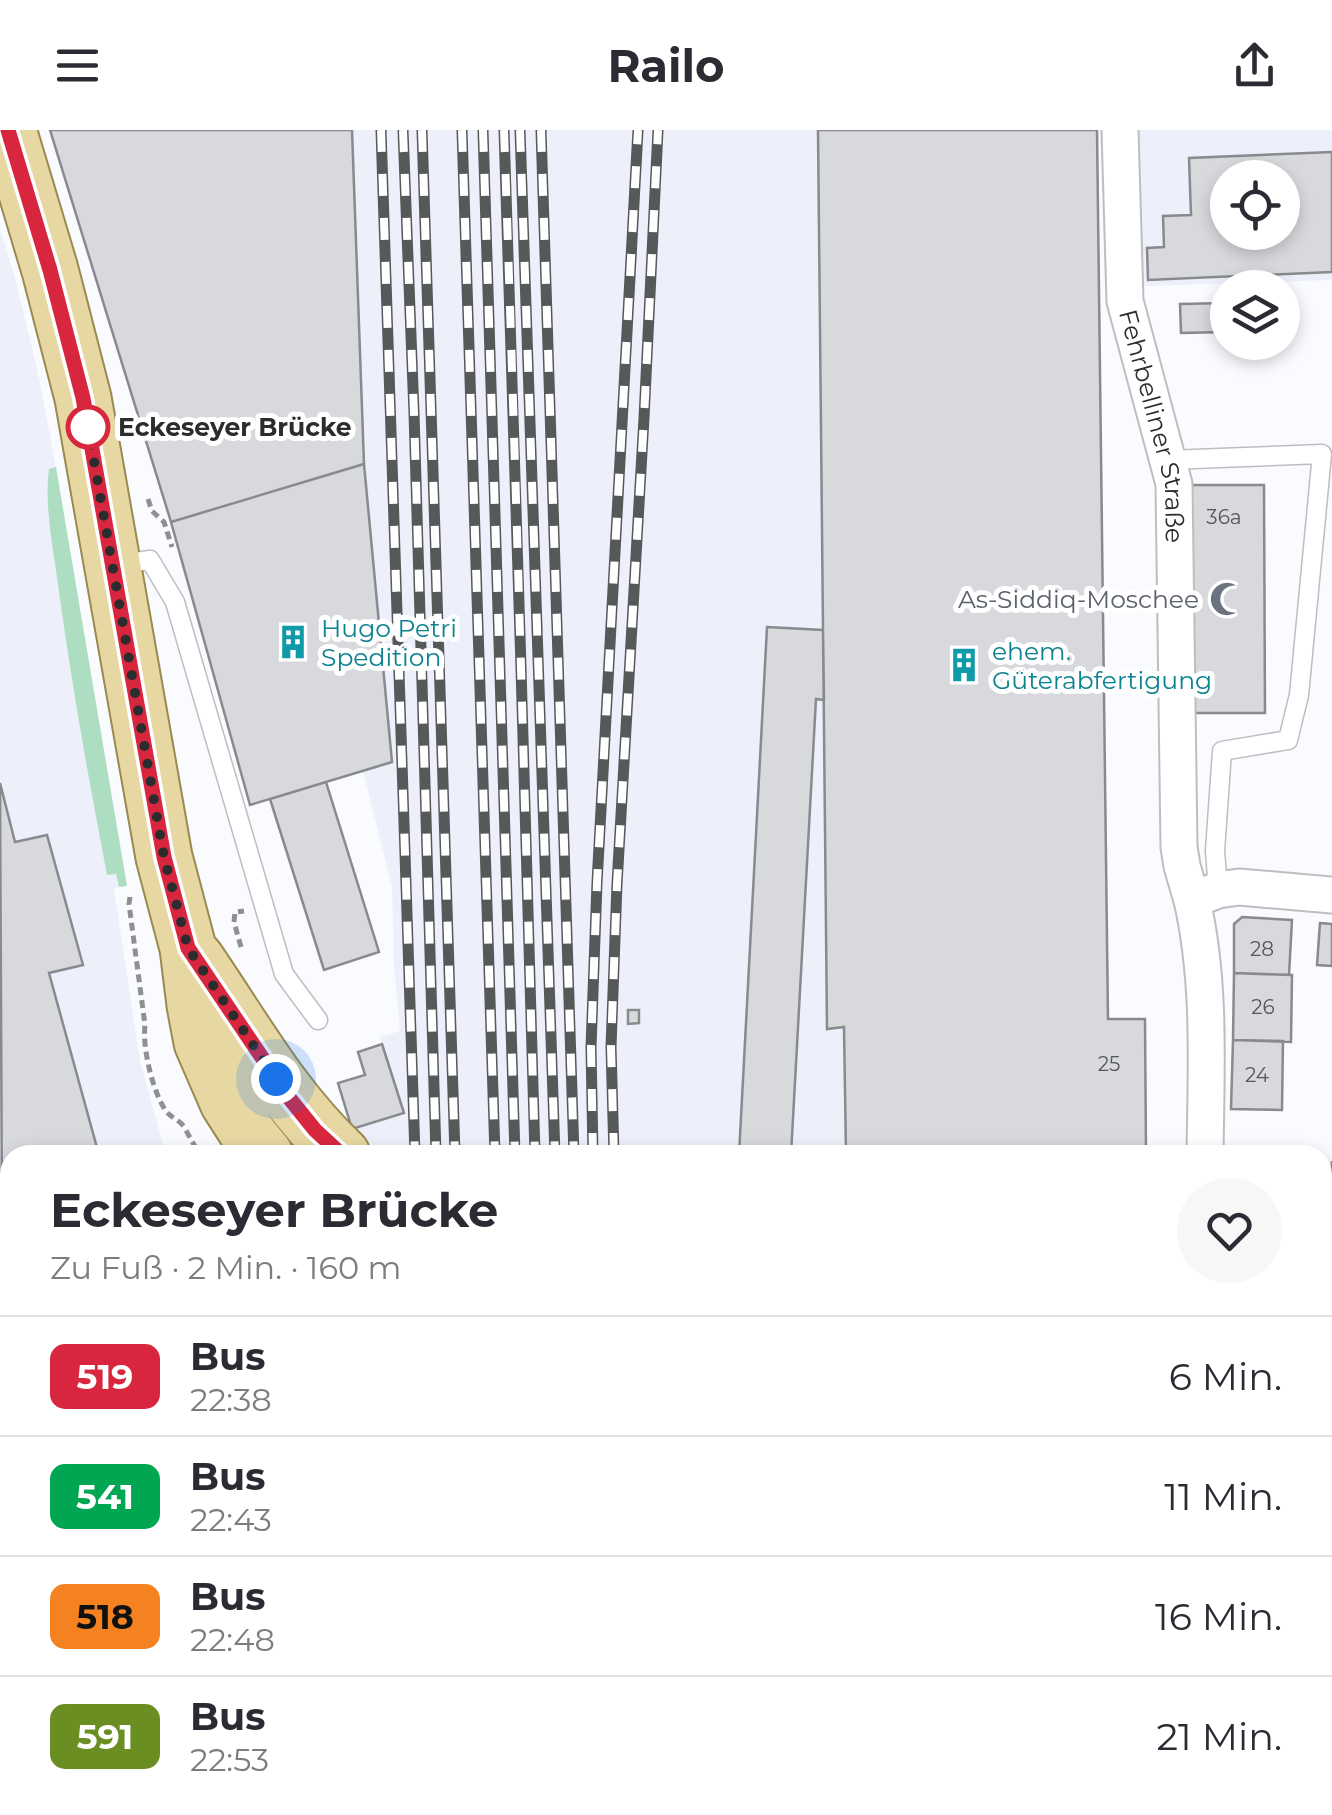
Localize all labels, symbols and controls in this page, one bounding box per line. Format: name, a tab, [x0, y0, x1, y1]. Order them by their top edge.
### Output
icon: menu	[50, 38, 105, 93]
text: Railo	[607, 38, 725, 93]
icon: share	[1227, 38, 1282, 93]
map controls	[1210, 160, 1300, 360]
button: locate	[1210, 160, 1300, 250]
button: layers	[1210, 270, 1300, 360]
street label: Fehrbelliner Straße	[1113, 306, 1190, 543]
marker: Eckeseyer Brücke	[67, 406, 109, 448]
place label: Eckeseyer Brücke	[118, 412, 352, 442]
house number: 36a	[1206, 505, 1242, 529]
mosque icon: As-Siddiq-Moschee	[1208, 580, 1246, 618]
place label: As-Siddiq-Moschee	[958, 584, 1199, 614]
place label: Hugo Petri Spedition	[321, 613, 457, 672]
building icon: Hugo Petri Spedition	[274, 623, 312, 661]
place label: ehem. Güterabfertigung	[992, 636, 1212, 695]
building icon: ehem. Güterabfertigung	[945, 646, 983, 684]
house number: 28	[1250, 937, 1274, 961]
house number: 26	[1251, 995, 1275, 1019]
house number: 25	[1098, 1052, 1120, 1076]
your location	[251, 1054, 301, 1104]
house number: 24	[1245, 1063, 1269, 1087]
button: heart	[1177, 1178, 1282, 1283]
text: Eckeseyer Brücke	[50, 1181, 498, 1239]
text: Zu Fuß · 2 Min. · 160 m	[50, 1248, 401, 1287]
text: Bus	[190, 1333, 265, 1380]
text: 6 Min.	[1169, 1353, 1282, 1400]
text: 519	[77, 1355, 133, 1398]
text: 22:38	[190, 1380, 272, 1419]
text: Bus	[190, 1453, 265, 1500]
text: 11 Min.	[1164, 1473, 1282, 1520]
text: 541	[76, 1475, 134, 1518]
text: 22:43	[190, 1500, 272, 1539]
text: Bus	[190, 1573, 265, 1620]
text: 16 Min.	[1155, 1593, 1282, 1640]
text: 518	[76, 1595, 134, 1638]
text: 22:48	[190, 1620, 275, 1659]
text: Bus	[190, 1693, 265, 1740]
text: 21 Min.	[1156, 1713, 1282, 1760]
text: 591	[77, 1715, 133, 1758]
text: 22:53	[190, 1740, 269, 1779]

